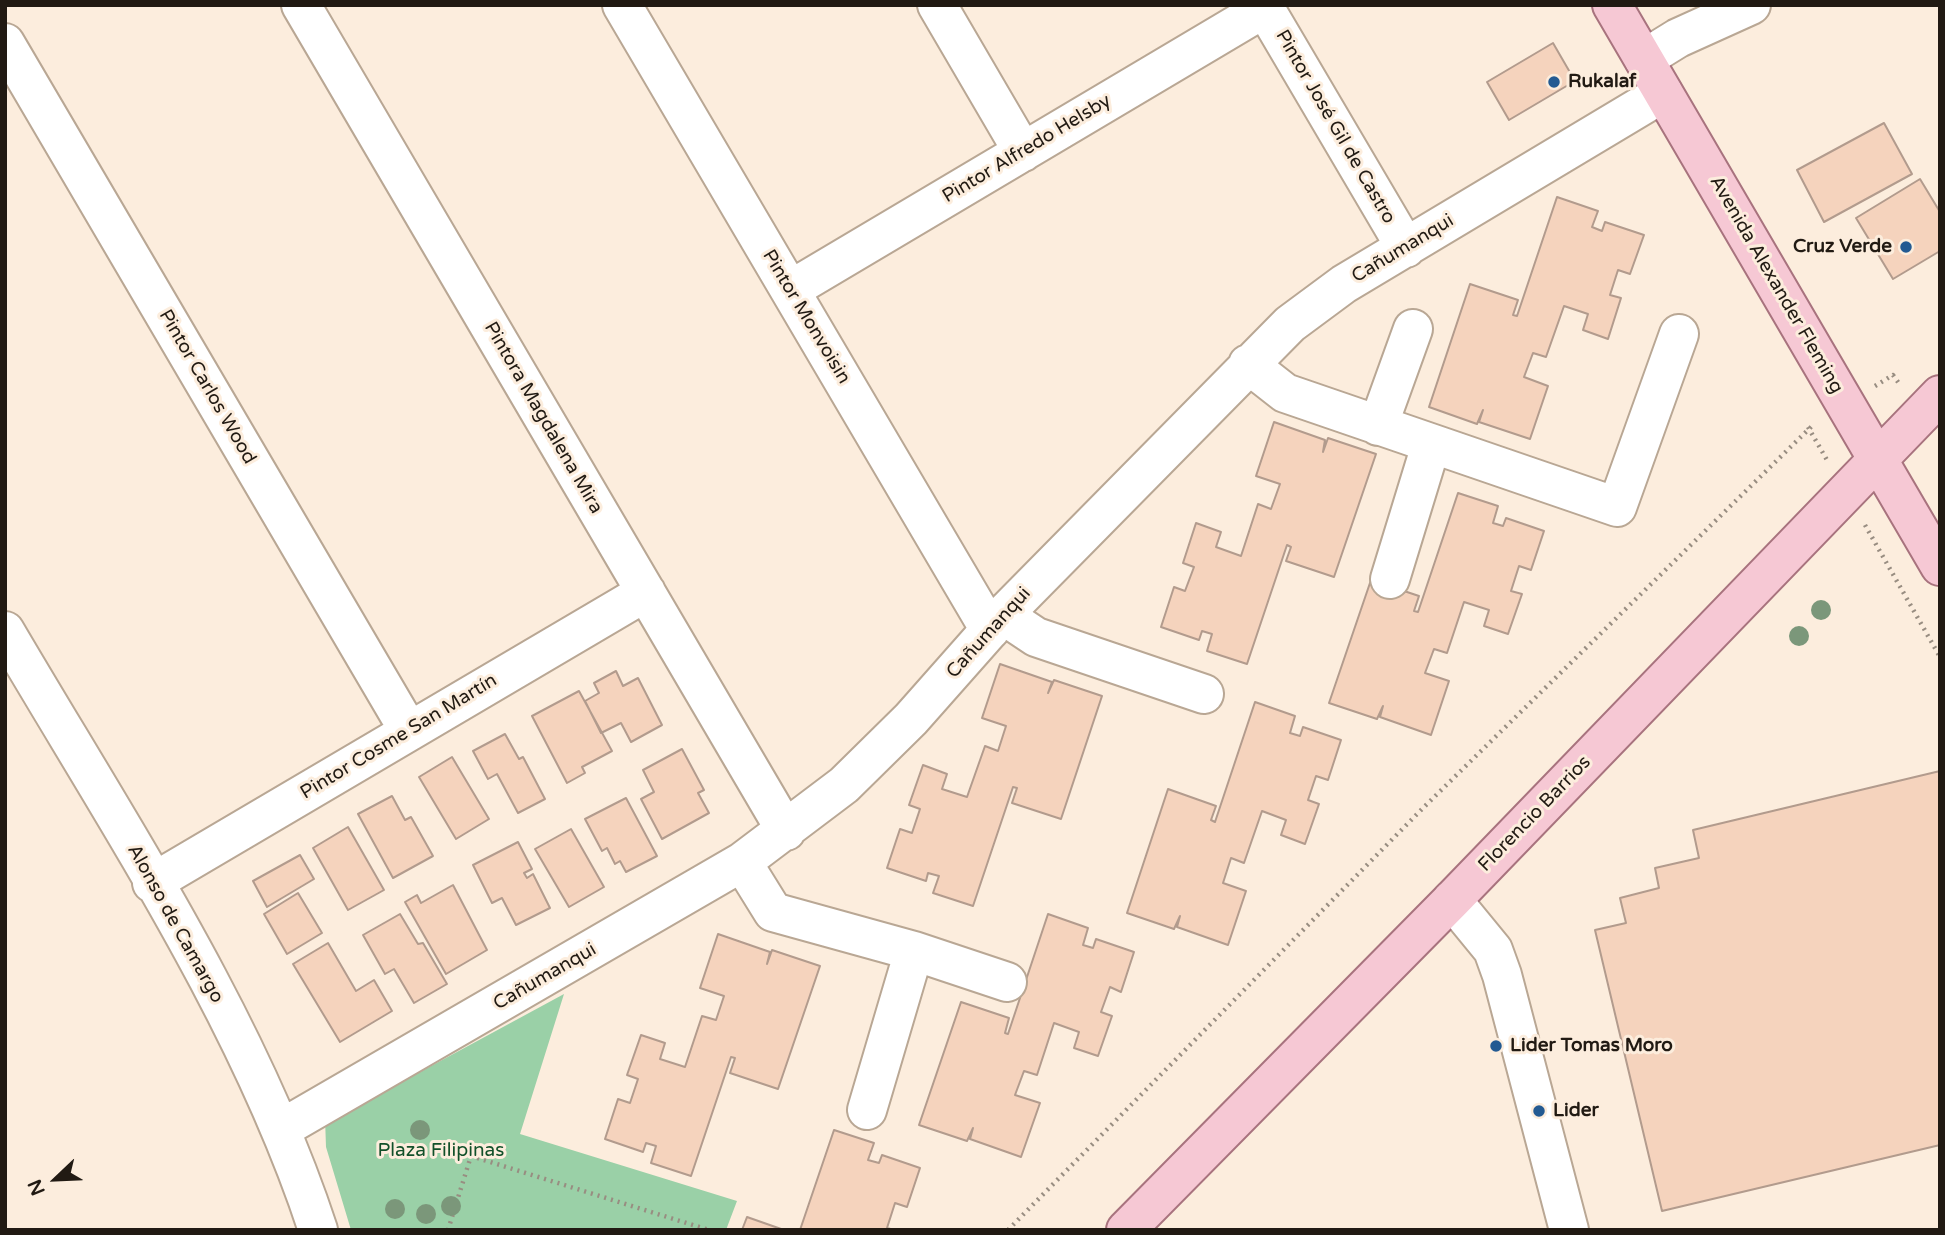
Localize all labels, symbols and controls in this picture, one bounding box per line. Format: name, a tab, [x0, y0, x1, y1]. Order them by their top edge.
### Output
street label: Pintor José Gil de Castro	[1270, 26, 1400, 228]
place label: Rukalaf	[1568, 71, 1636, 93]
marker: Rukalaf	[1546, 74, 1562, 90]
street label: Pintor Alfredo Helsby	[939, 90, 1115, 208]
street label: Avenida Alexander Fleming	[1704, 172, 1848, 398]
street label: Cañumanqui	[1348, 210, 1458, 288]
place label: Cruz Verde	[1793, 236, 1892, 258]
marker: Cruz Verde	[1898, 239, 1914, 255]
street label: Pintor Monvoisin	[757, 246, 855, 388]
street label: Pintor Carlos Wood	[153, 306, 261, 468]
street label: Pintora Magdalena Mira	[479, 318, 607, 518]
street label: Cañumanqui	[942, 583, 1036, 683]
street label: Pintor Cosme San Martín	[297, 669, 501, 805]
street label: Florencio Barrios	[1474, 751, 1596, 877]
street label: Alonso de Camargo	[122, 841, 228, 1007]
street label: Cañumanqui	[490, 938, 600, 1016]
place label: Lider Tomas Moro	[1510, 1035, 1673, 1057]
marker: Lider Tomas Moro	[1488, 1038, 1504, 1054]
place label: Lider	[1553, 1100, 1599, 1122]
marker: Lider	[1531, 1103, 1547, 1119]
park label: Plaza Filipinas	[378, 1140, 504, 1162]
north arrow	[21, 1144, 91, 1214]
text: N	[24, 1176, 50, 1199]

